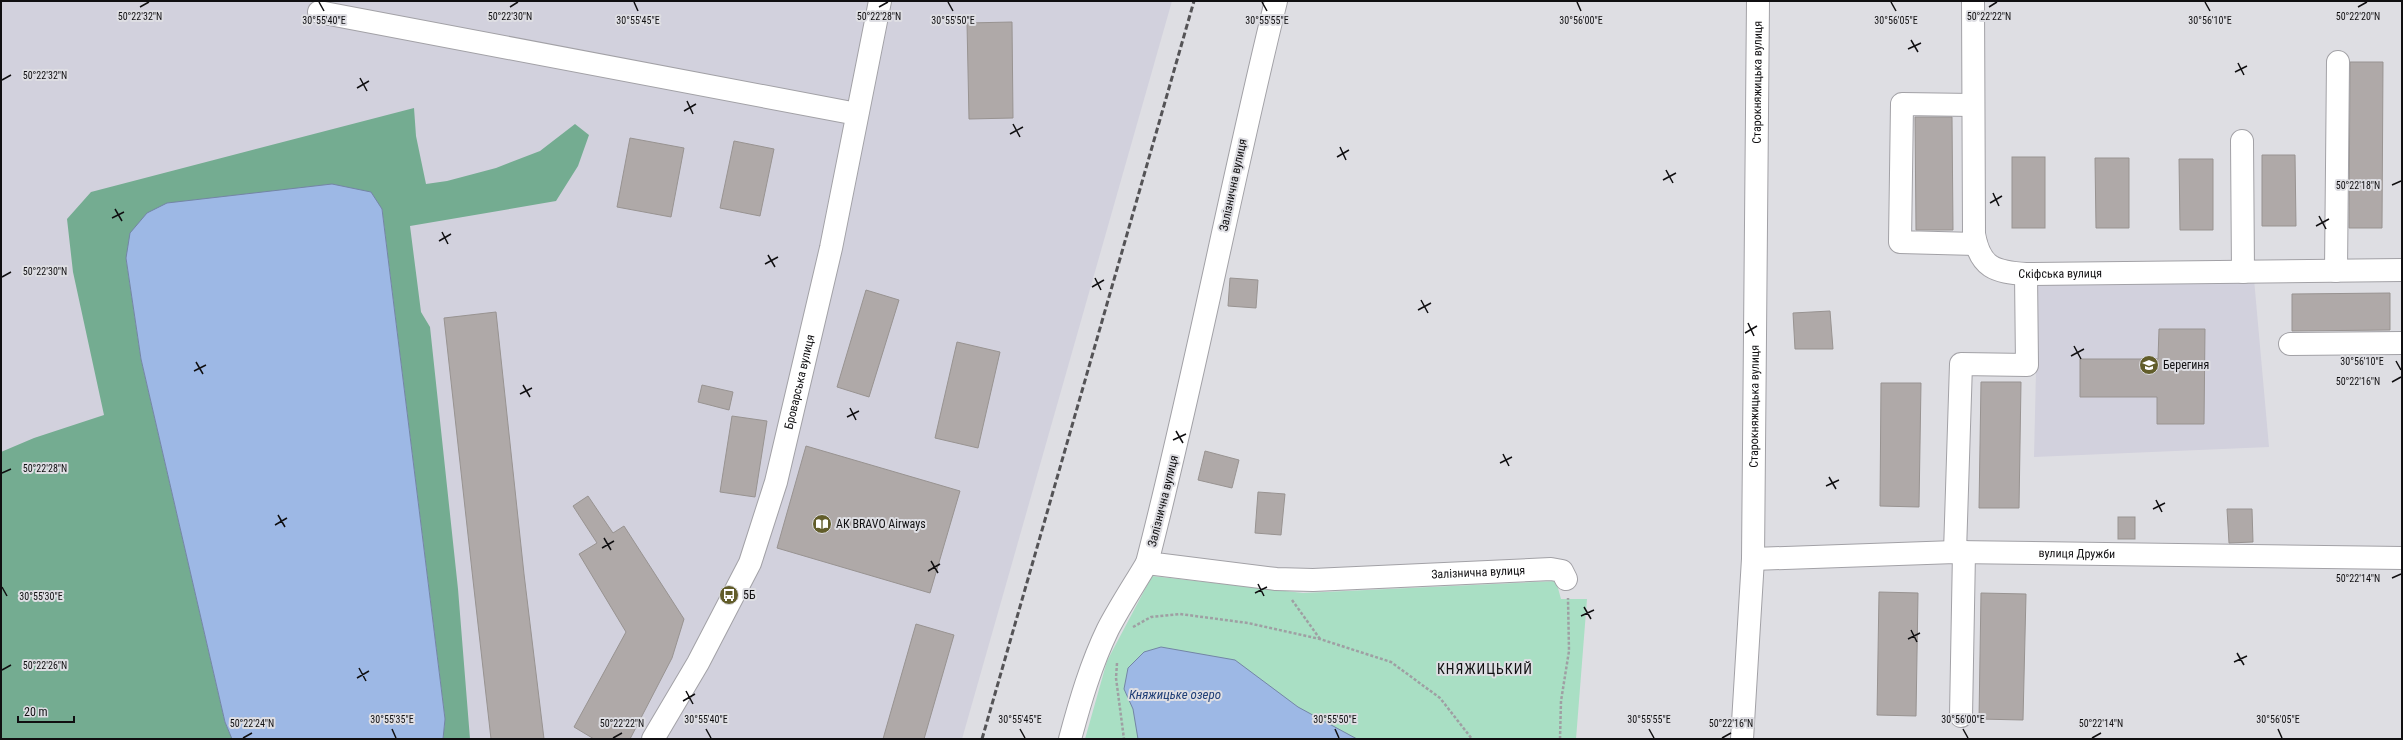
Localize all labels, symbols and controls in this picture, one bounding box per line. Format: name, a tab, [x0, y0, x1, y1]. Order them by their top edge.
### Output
text: 50°22'32"N	[118, 11, 162, 22]
text: 50°22'30"N	[488, 11, 532, 22]
text: 50°22'28"N	[857, 11, 901, 22]
text: 50°22'22"N	[1967, 11, 2011, 22]
text: 50°22'20"N	[2336, 11, 2380, 22]
text: 30°55'40"E	[302, 15, 346, 26]
text: 30°55'45"E	[616, 15, 660, 26]
text: 30°55'50"E	[931, 15, 975, 26]
text: 30°55'55"E	[1245, 15, 1289, 26]
text: 30°56'00"E	[1559, 15, 1603, 26]
text: 30°56'05"E	[1874, 15, 1918, 26]
text: 30°56'10"E	[2188, 15, 2232, 26]
street label: Старокняжицька вулиця	[1750, 21, 1765, 144]
text: 50°22'32"N	[23, 70, 67, 81]
street label: Залізнична вулиця	[1216, 138, 1250, 232]
text: 50°22'18"N	[2336, 180, 2380, 191]
text: 50°22'30"N	[23, 266, 67, 277]
street label: Скіфська вулиця	[2018, 266, 2102, 281]
street label: Броварська вулиця	[782, 333, 817, 431]
street label: Старокняжицька вулиця	[1747, 345, 1762, 468]
school or university icon: Берегиня	[2138, 354, 2160, 376]
text: 30°56'10"E	[2340, 356, 2384, 367]
place label: Берегиня	[2163, 358, 2209, 372]
text: 50°22'16"N	[2336, 376, 2380, 387]
street label: Залізнична вулиця	[1145, 454, 1181, 548]
text: 50°22'28"N	[23, 463, 67, 474]
library icon: АК BRAVO Airways	[811, 513, 833, 535]
place label: АК BRAVO Airways	[836, 517, 926, 531]
street label: вулиця Дружби	[2039, 546, 2115, 561]
street label: Залізнична вулиця	[1431, 563, 1525, 582]
text: 50°22'14"N	[2336, 573, 2380, 584]
bus stop icon: 5Б	[718, 584, 740, 606]
place label: 5Б	[743, 588, 756, 602]
text: 30°55'30"E	[19, 591, 63, 602]
text: 50°22'26"N	[23, 660, 67, 671]
district label: КНЯЖИЦЬКИЙ	[1437, 661, 1533, 677]
water label: Княжицьке озеро	[1129, 687, 1221, 702]
scale bar	[18, 698, 74, 724]
text: 20 m	[24, 705, 48, 719]
text: 30°55'35"E	[370, 714, 414, 725]
text: 30°55'40"E	[684, 714, 728, 725]
text: 30°55'45"E	[998, 714, 1042, 725]
text: 30°55'50"E	[1313, 714, 1357, 725]
text: 30°55'55"E	[1627, 714, 1671, 725]
text: 30°56'00"E	[1941, 714, 1985, 725]
text: 30°56'05"E	[2256, 714, 2300, 725]
text: 50°22'24"N	[230, 718, 274, 729]
text: 50°22'22"N	[600, 718, 644, 729]
text: 50°22'16"N	[1709, 718, 1753, 729]
text: 50°22'14"N	[2079, 718, 2123, 729]

